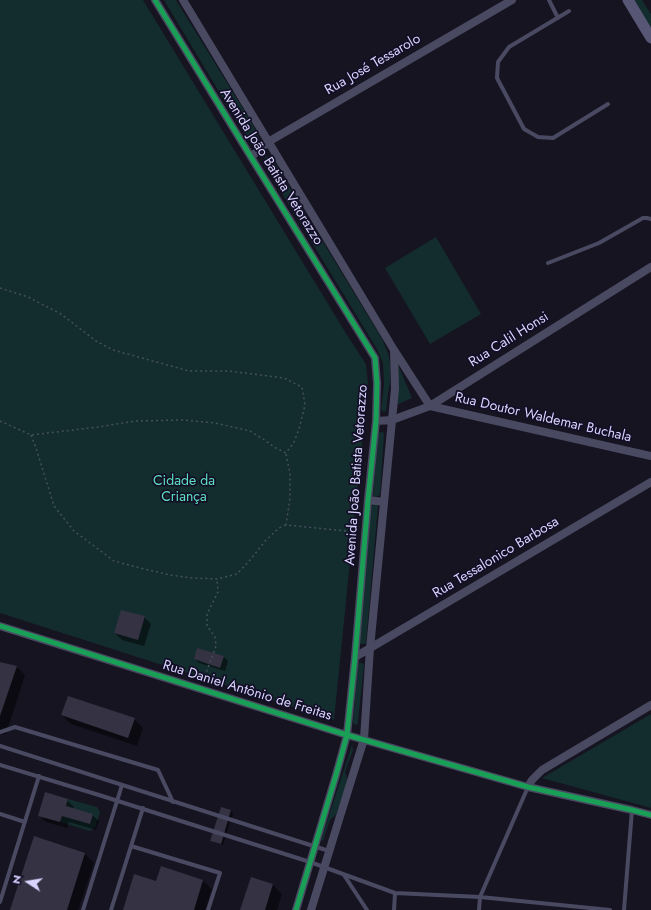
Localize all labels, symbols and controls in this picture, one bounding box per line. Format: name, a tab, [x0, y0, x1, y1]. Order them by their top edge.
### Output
street label: Rua José Tessarolo	[322, 31, 424, 99]
street label: Avenida João Batista Vetorazzo	[216, 86, 326, 248]
street label: Rua Calil Honsi	[466, 309, 552, 371]
street label: Avenida João Batista Vetorazzo	[342, 384, 372, 566]
street label: Rua Doutor Waldemar Buchala	[453, 389, 633, 447]
park label: Cidade da Criança	[153, 474, 215, 506]
street label: Rua Tessalonico Barbosa	[430, 514, 562, 602]
street label: Rua Daniel Antônio de Freitas	[161, 657, 333, 725]
north arrow	[8, 862, 48, 902]
text: N	[8, 874, 25, 885]

